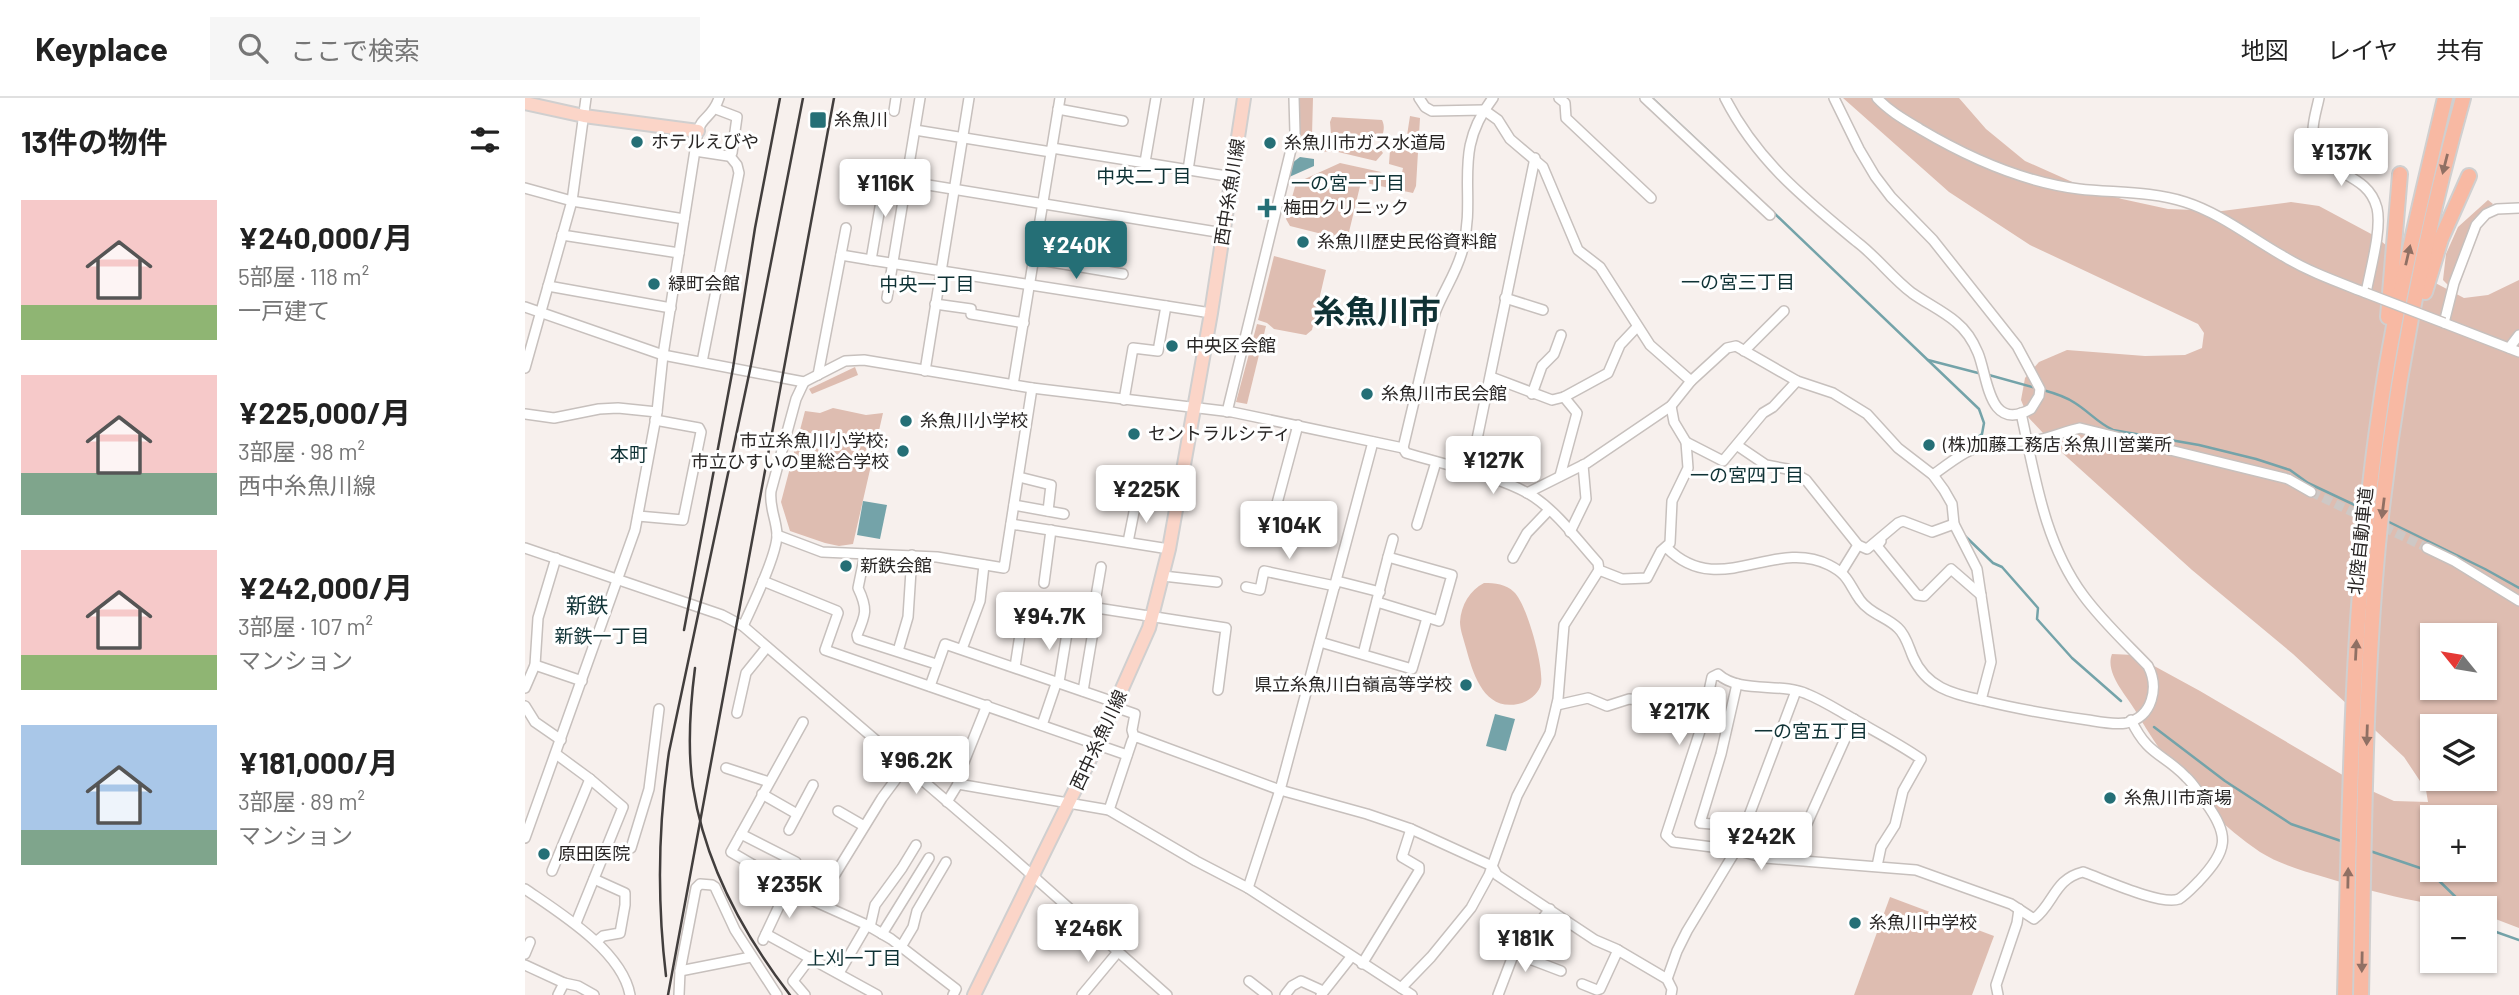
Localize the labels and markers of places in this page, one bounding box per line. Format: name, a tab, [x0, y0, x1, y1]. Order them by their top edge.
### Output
place label: 糸魚川	[834, 108, 888, 130]
marker: 糸魚川	[808, 110, 828, 130]
pin: ¥137K	[2292, 129, 2390, 188]
place label: ホテルえびや	[651, 130, 759, 152]
place label: 糸魚川市ガス水道局	[1284, 131, 1446, 153]
marker: ホテルえびや	[629, 134, 645, 150]
marker: 糸魚川市ガス水道局	[1262, 135, 1278, 151]
pin: ¥116K	[836, 159, 934, 219]
place label: 梅田クリニック	[1283, 196, 1409, 218]
marker: 梅田クリニック	[1257, 198, 1277, 218]
pin: ¥240K	[1027, 222, 1125, 281]
place label: 糸魚川歴史民俗資料館	[1317, 230, 1497, 252]
marker: 糸魚川歴史民俗資料館	[1295, 234, 1311, 250]
place label: 緑町会館	[668, 272, 740, 294]
marker: 緑町会館	[646, 276, 662, 292]
place label: 中央区会館	[1186, 334, 1276, 356]
marker: 中央区会館	[1164, 338, 1180, 354]
place label: 糸魚川市民会館	[1381, 382, 1507, 404]
marker: 糸魚川市民会館	[1359, 386, 1375, 402]
place label: 糸魚川小学校	[920, 409, 1028, 431]
marker: 糸魚川小学校	[898, 413, 914, 429]
place label: セントラルシティ	[1148, 422, 1291, 444]
marker: セントラルシティ	[1126, 426, 1142, 442]
place label: 市立糸魚川小学校; 市立ひすいの里総合学校	[691, 429, 889, 472]
place label: (株)加藤工務店 糸魚川営業所	[1942, 433, 2172, 455]
pin: ¥127K	[1444, 436, 1542, 496]
marker: (株)加藤工務店 糸魚川営業所	[1921, 437, 1937, 453]
marker: 市立糸魚川小学校; 市立ひすいの里総合学校	[895, 443, 911, 459]
pin: ¥225K	[1097, 466, 1195, 525]
pin: ¥104K	[1240, 502, 1338, 561]
place label: 新鉄会館	[860, 554, 932, 576]
marker: 新鉄会館	[838, 558, 854, 574]
pin: ¥94.7K	[992, 592, 1106, 652]
place label: 県立糸魚川白嶺高等学校	[1254, 673, 1452, 695]
marker: 県立糸魚川白嶺高等学校	[1458, 677, 1474, 693]
pin: ¥217K	[1630, 688, 1728, 747]
pin: ¥96.2K	[859, 736, 973, 796]
place label: 糸魚川市斎場	[2124, 786, 2232, 808]
marker: 糸魚川市斎場	[2102, 790, 2118, 806]
pin: ¥242K	[1712, 812, 1810, 872]
place label: 原田医院	[558, 842, 630, 864]
marker: 原田医院	[536, 846, 552, 862]
pin: ¥235K	[740, 860, 838, 920]
pin: ¥246K	[1039, 904, 1137, 964]
place label: 糸魚川中学校	[1869, 911, 1977, 933]
pin: ¥181K	[1476, 914, 1574, 974]
marker: 糸魚川中学校	[1847, 915, 1863, 931]

